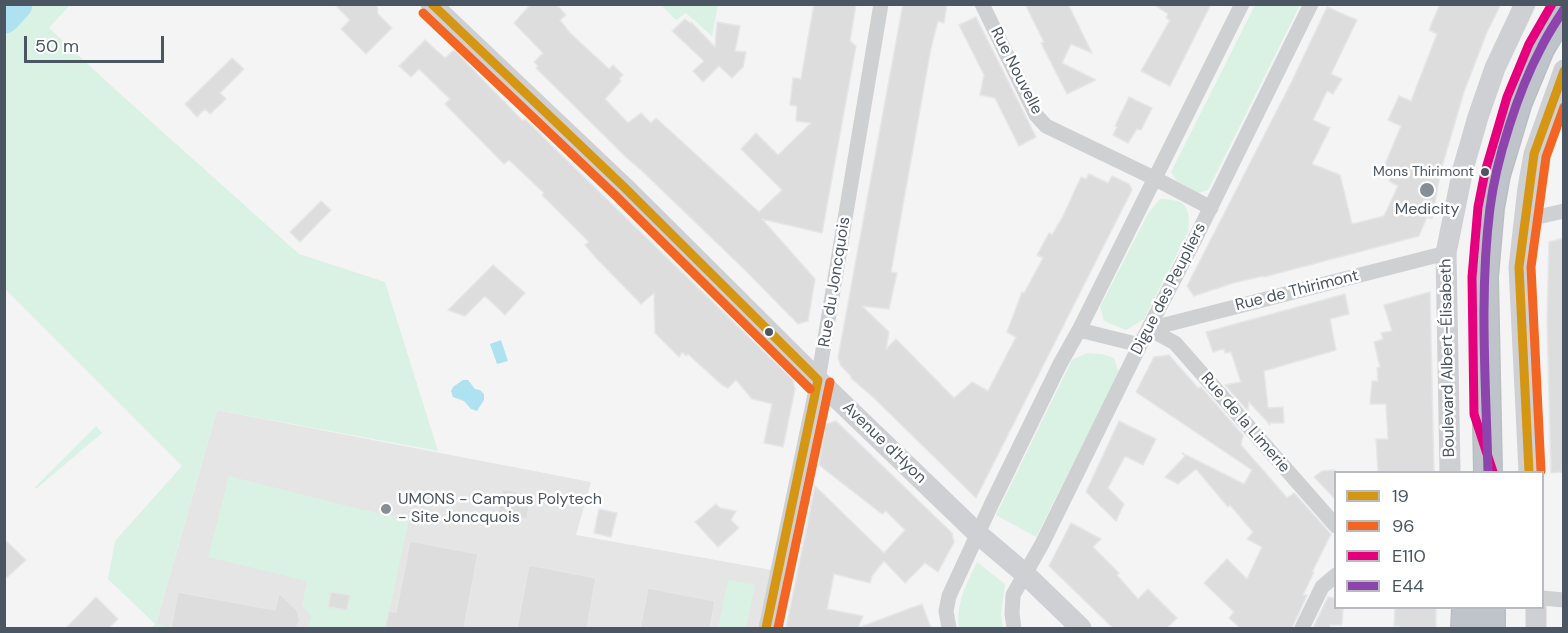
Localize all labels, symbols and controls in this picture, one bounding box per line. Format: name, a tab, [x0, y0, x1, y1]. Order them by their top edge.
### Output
scale bar	[27, 24, 166, 62]
street label: Rue Nouvelle	[986, 24, 1046, 118]
text: 50 m	[35, 34, 79, 58]
place label: Mons Thirimont	[1373, 164, 1474, 180]
marker: Mons Thirimont	[1479, 166, 1491, 178]
marker: Medicity	[1418, 181, 1436, 199]
place label: Medicity	[1395, 200, 1459, 220]
street label: Rue du Joncquois	[815, 215, 855, 349]
street label: Digue des Peupliers	[1127, 220, 1211, 358]
street label: Boulevard Albert-Élisabeth	[1437, 258, 1459, 458]
street label: Rue de Thirimont	[1233, 266, 1361, 316]
unlabelled marker	[763, 326, 775, 338]
street label: Rue de la Limerie	[1196, 369, 1294, 477]
street label: Avenue d'Hyon	[838, 398, 930, 488]
legend	[1334, 471, 1544, 609]
text: 19	[1392, 484, 1409, 508]
place label: UMONS - Campus Polytech - Site Joncquois	[398, 490, 602, 528]
marker: UMONS - Campus Polytech - Site Joncquois	[379, 502, 393, 516]
text: 96	[1392, 514, 1415, 538]
text: E110	[1392, 544, 1426, 568]
text: E44	[1392, 574, 1424, 598]

